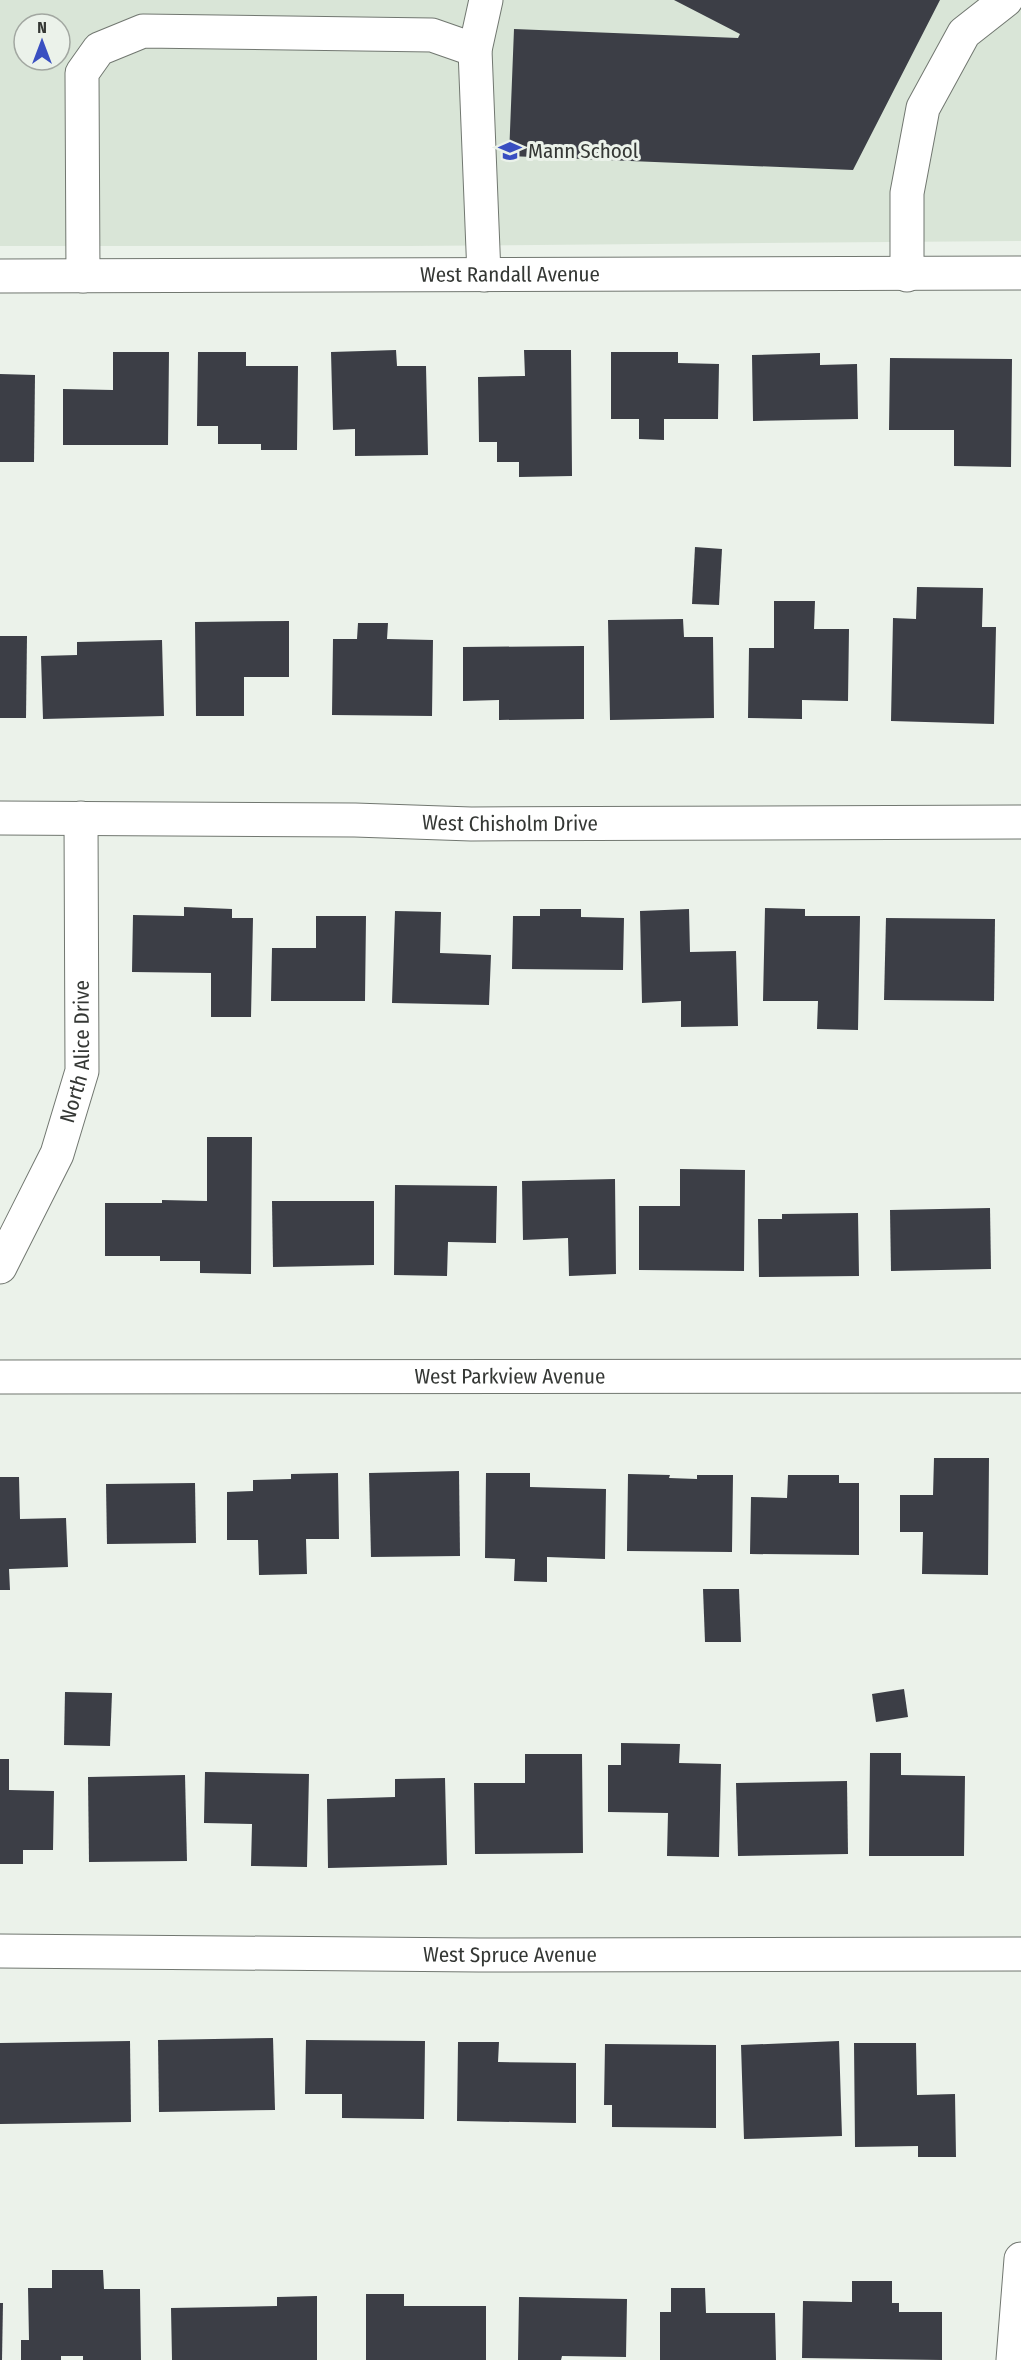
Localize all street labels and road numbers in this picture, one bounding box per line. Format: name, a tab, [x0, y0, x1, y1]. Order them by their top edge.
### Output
street label: West Randall Avenue	[420, 261, 600, 288]
street label: West Chisholm Drive	[422, 809, 598, 837]
street label: North Alice Drive	[54, 980, 95, 1126]
street label: West Parkview Avenue	[415, 1363, 605, 1390]
street label: West Spruce Avenue	[423, 1942, 597, 1968]

